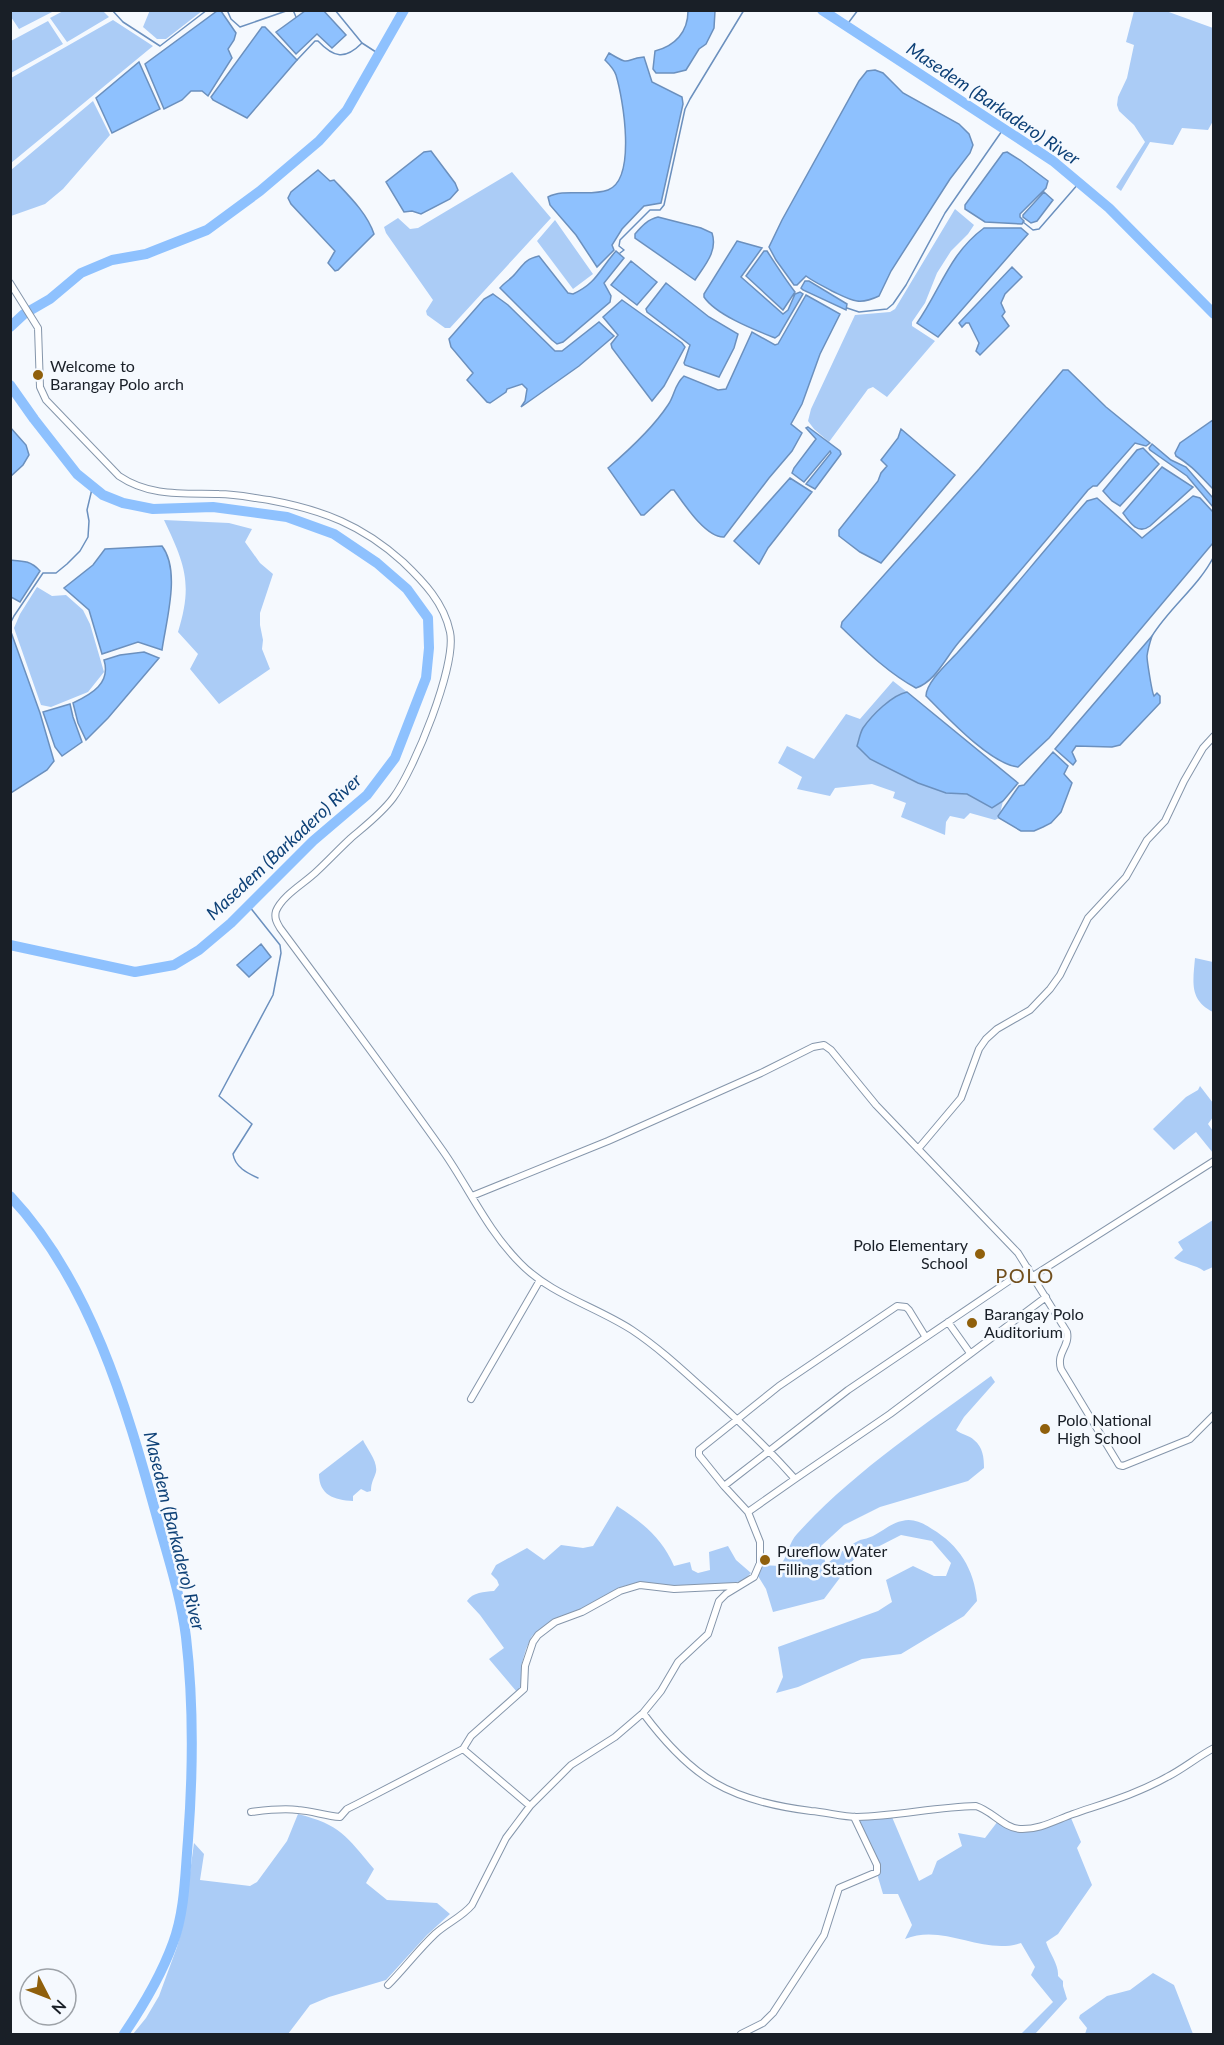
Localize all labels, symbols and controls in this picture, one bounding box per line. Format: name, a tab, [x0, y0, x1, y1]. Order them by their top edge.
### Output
water label: Masedem (Barkadero) River	[903, 37, 1085, 170]
place label: Welcome to Barangay Polo arch	[50, 356, 184, 393]
marker: Welcome to Barangay Polo arch	[31, 368, 45, 382]
water label: Masedem (Barkadero) River	[201, 768, 366, 924]
place label: Polo Elementary School	[853, 1235, 969, 1272]
marker: Polo Elementary School	[973, 1247, 987, 1261]
district label: POLO	[995, 1263, 1055, 1287]
place label: Barangay Polo Auditorium	[984, 1304, 1084, 1341]
marker: Barangay Polo Auditorium	[965, 1316, 979, 1330]
place label: Polo National High School	[1057, 1410, 1152, 1447]
marker: Polo National High School	[1038, 1422, 1052, 1436]
water label: Masedem (Barkadero) River	[140, 1429, 211, 1633]
place label: Pureflow Water Filling Station	[777, 1541, 887, 1578]
marker: Pureflow Water Filling Station	[758, 1553, 772, 1567]
north arrow	[18, 1967, 78, 2027]
text: N	[48, 1996, 71, 2018]

